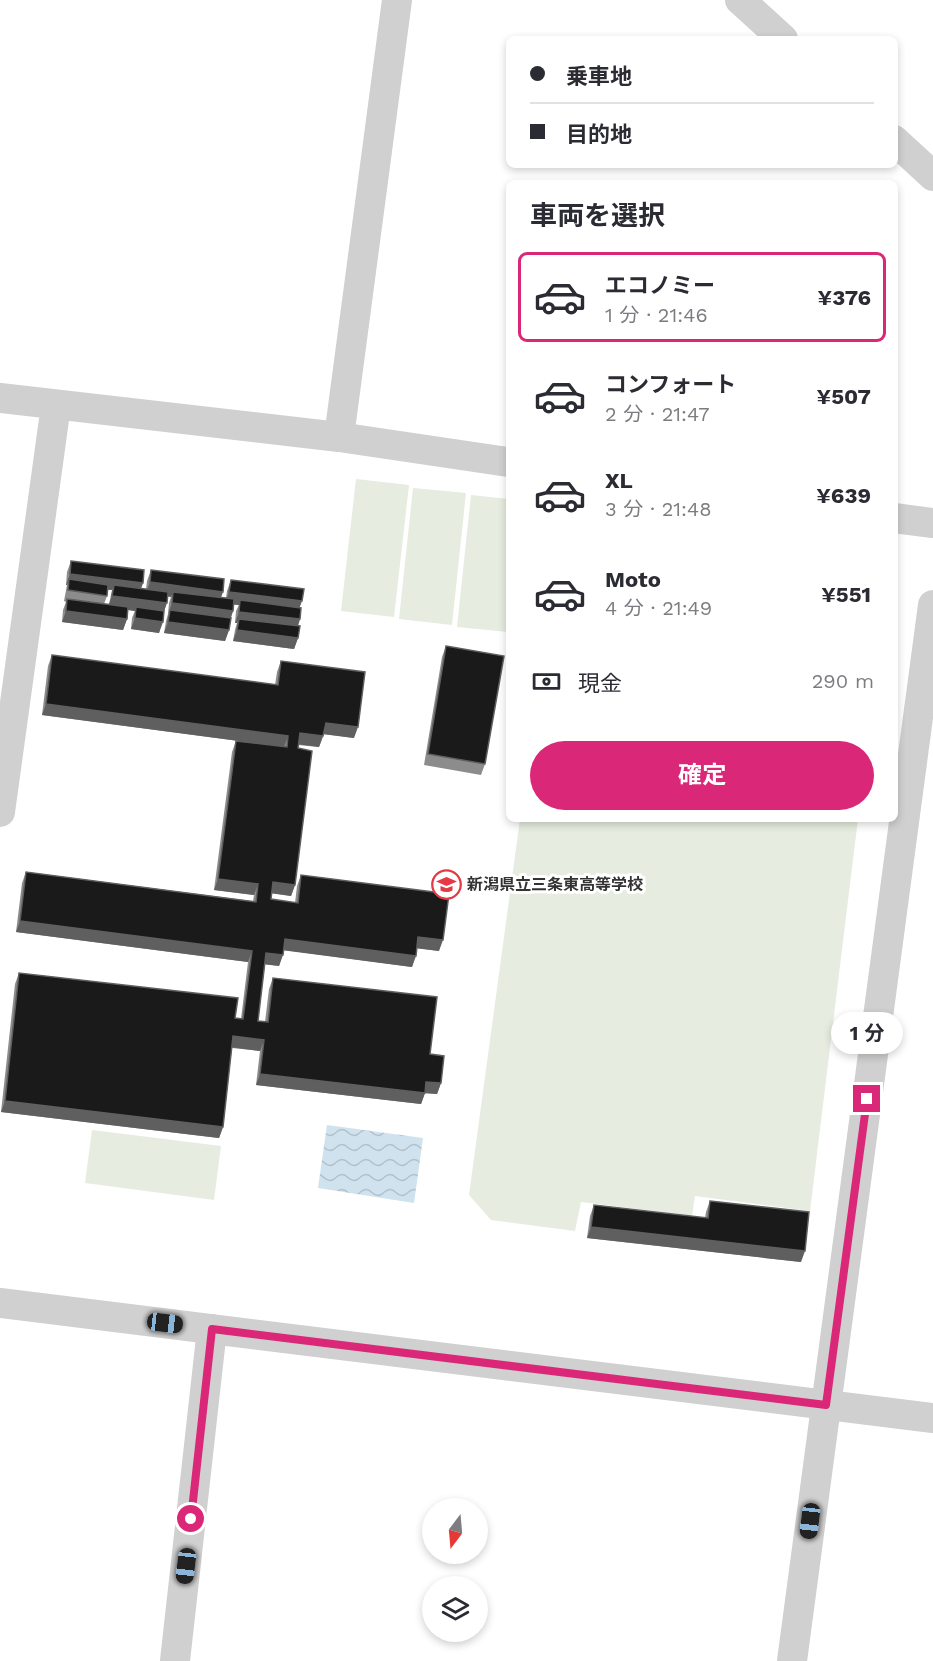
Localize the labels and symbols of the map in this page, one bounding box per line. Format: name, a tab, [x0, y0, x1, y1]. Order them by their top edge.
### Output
school or university icon: 新潟県立三条東高等学校	[430, 868, 462, 900]
place label: 新潟県立三条東高等学校	[467, 875, 643, 894]
callout: 1 分	[831, 1012, 903, 1054]
route end	[853, 1085, 880, 1112]
car	[146, 1312, 184, 1334]
north arrow	[422, 1498, 488, 1564]
car	[799, 1502, 821, 1540]
route start	[177, 1505, 204, 1532]
car	[175, 1547, 197, 1585]

